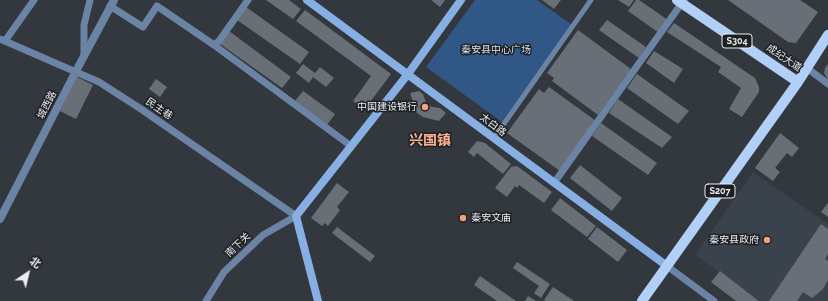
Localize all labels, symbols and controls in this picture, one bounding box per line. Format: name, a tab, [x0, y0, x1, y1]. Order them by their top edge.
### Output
road number: S304	[722, 34, 752, 48]
street label: 成纪大道	[764, 42, 804, 74]
park label: 秦安县中心广场	[461, 44, 531, 56]
street label: 城西路	[35, 89, 59, 121]
street label: 民主巷	[143, 96, 175, 122]
place label: 中国建设银行	[357, 101, 417, 113]
marker: 中国建设银行	[420, 102, 430, 112]
street label: 太白路	[477, 111, 509, 139]
district label: 兴国镇	[409, 133, 451, 149]
road number: S207	[705, 184, 735, 198]
place label: 秦安文庙	[471, 212, 511, 224]
marker: 秦安文庙	[458, 213, 468, 223]
street label: 南下关	[223, 230, 253, 260]
place label: 秦安县政府	[709, 234, 759, 246]
marker: 秦安县政府	[762, 235, 772, 245]
north arrow	[8, 253, 48, 293]
text: 北	[27, 254, 43, 271]

